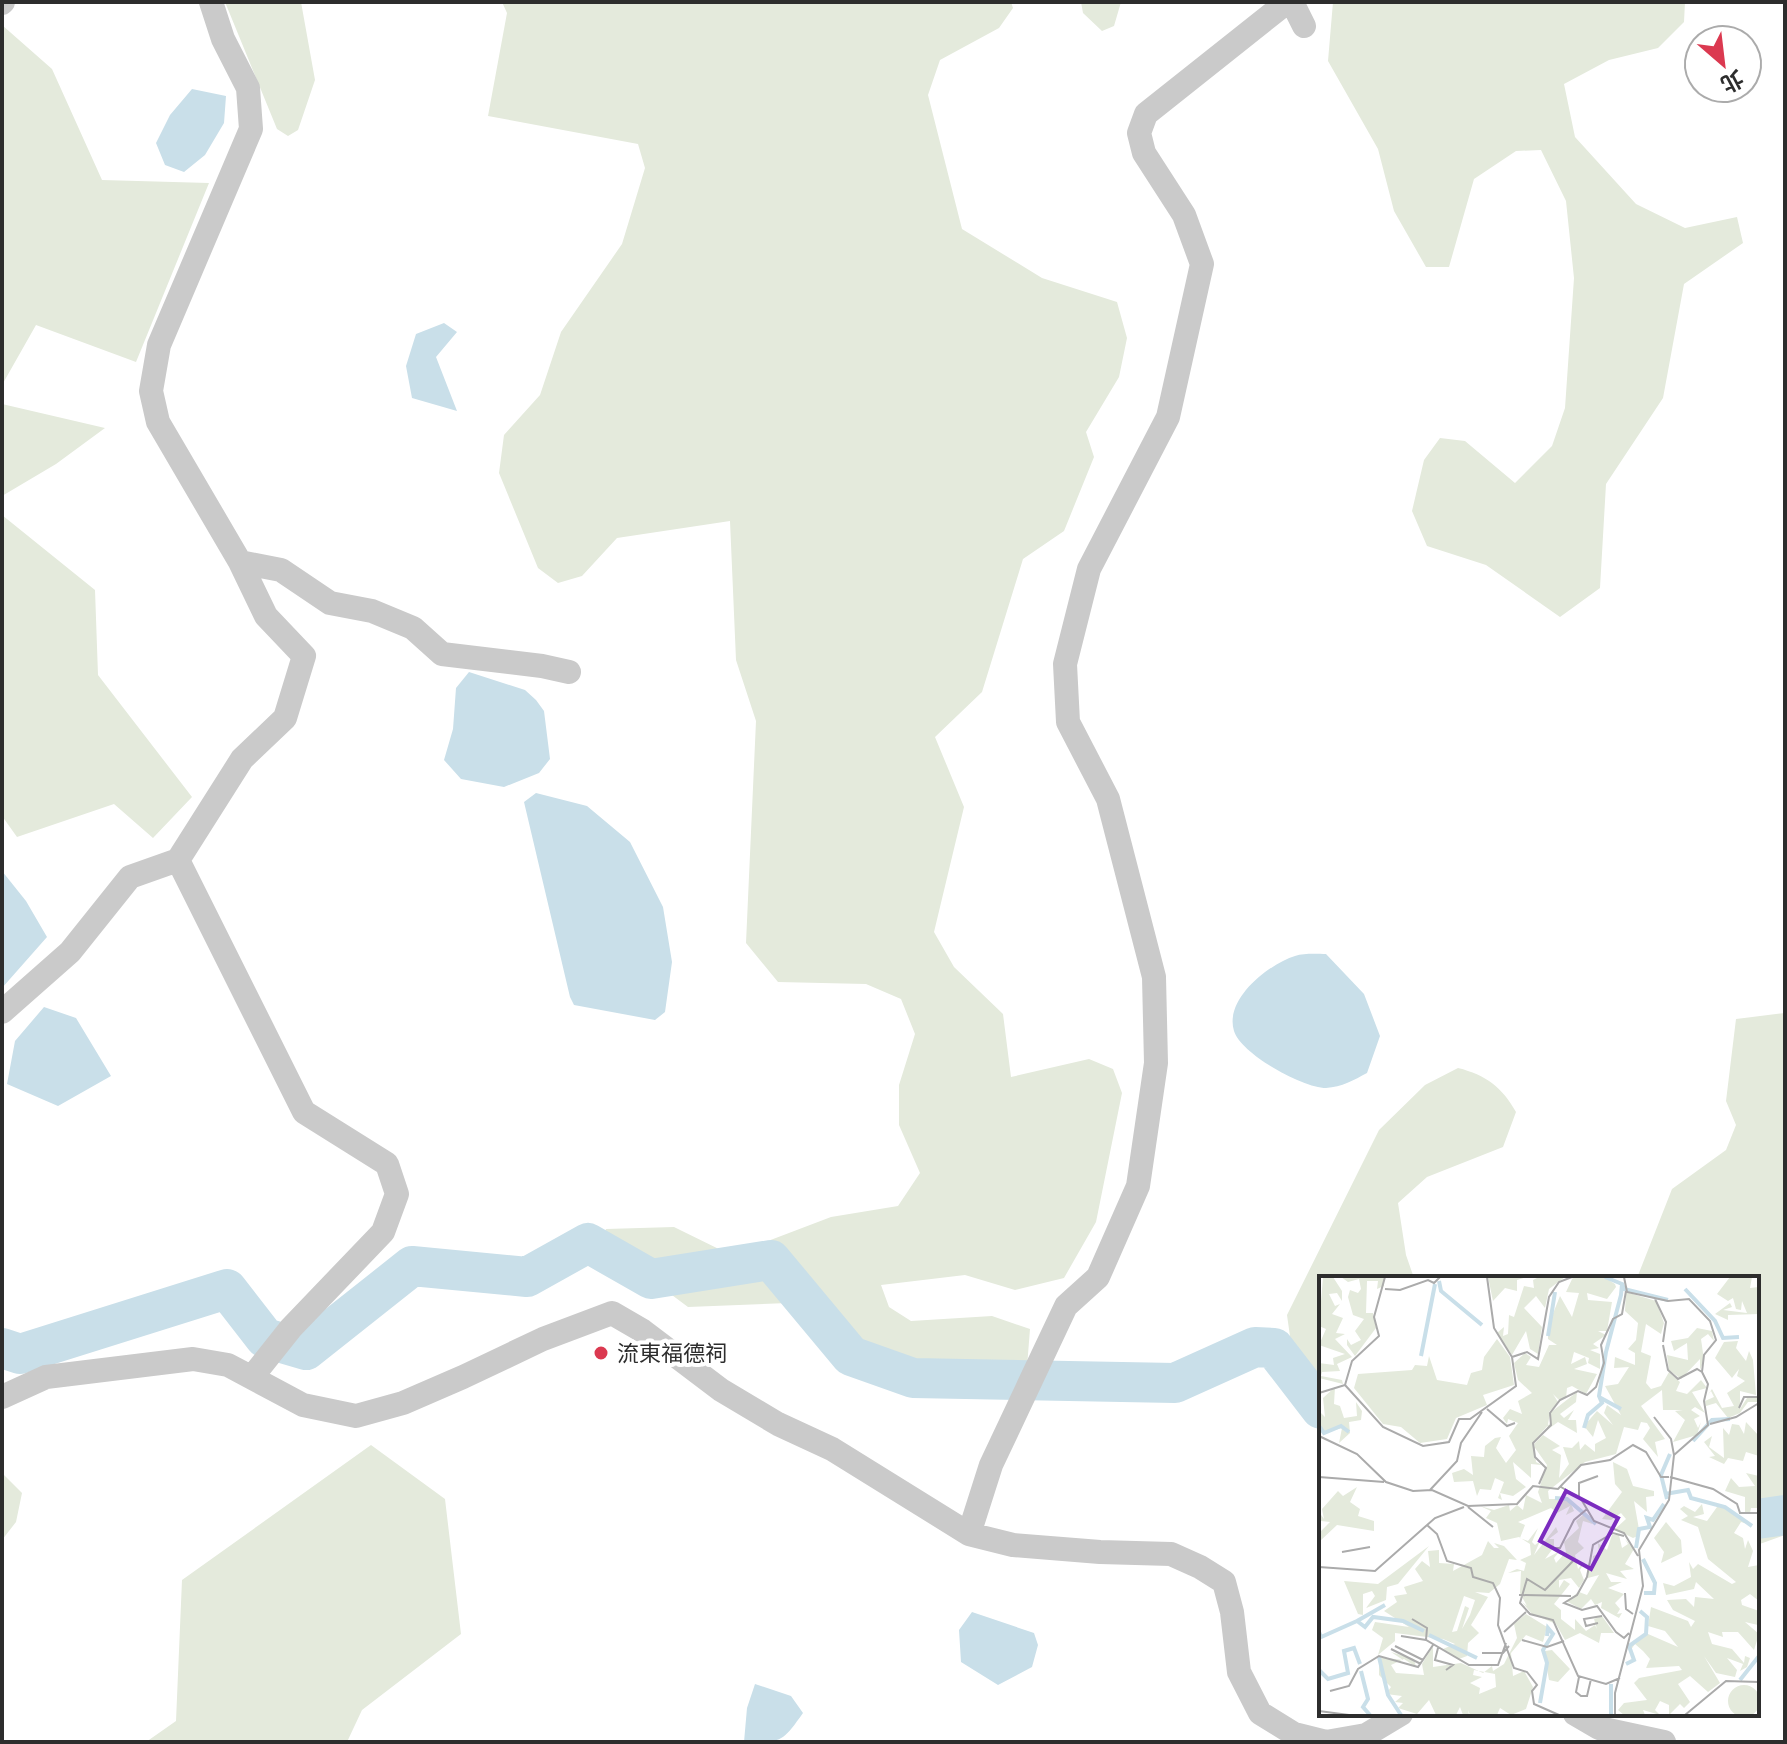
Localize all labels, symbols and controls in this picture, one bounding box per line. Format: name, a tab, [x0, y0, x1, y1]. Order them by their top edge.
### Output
north arrow	[1683, 24, 1763, 104]
text: 北	[1715, 61, 1749, 100]
inset map	[1319, 1276, 1759, 1716]
place label: 流東福德祠	[617, 1338, 727, 1370]
marker: 流東福德祠	[592, 1344, 610, 1362]

